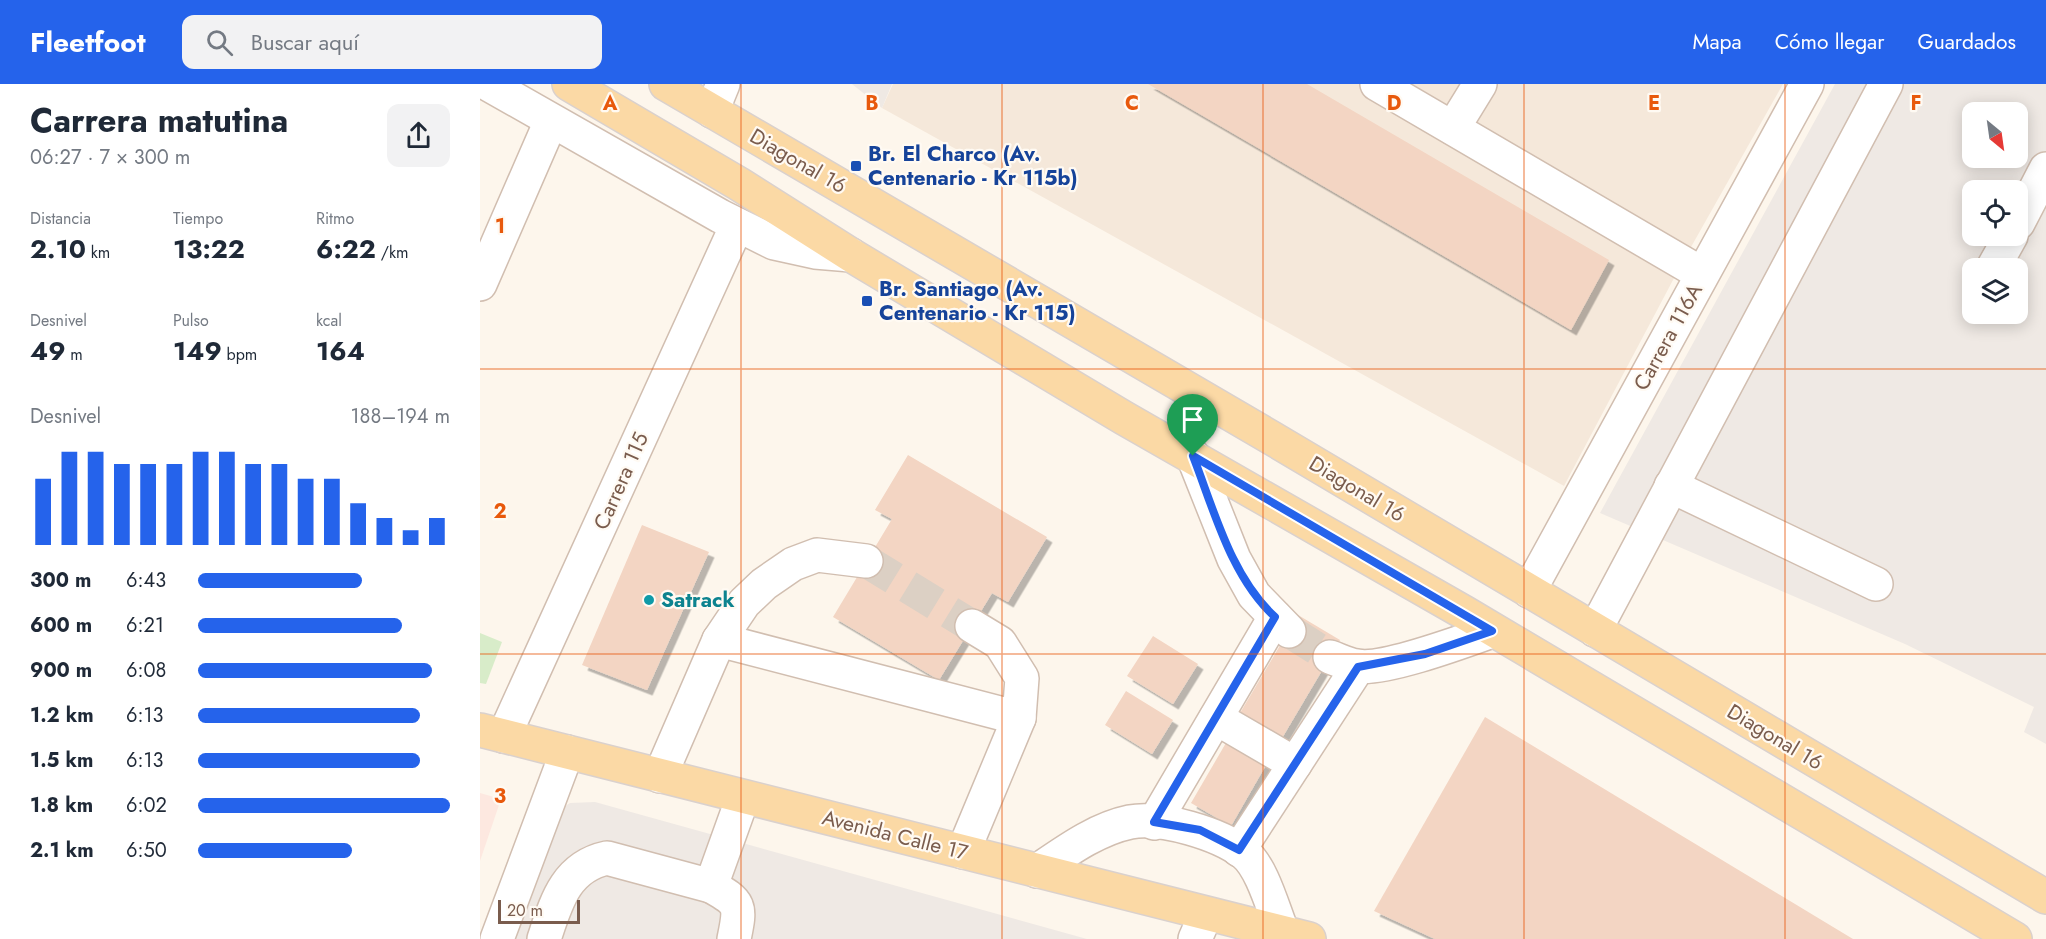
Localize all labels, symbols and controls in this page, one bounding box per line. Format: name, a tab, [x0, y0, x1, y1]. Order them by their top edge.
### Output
search box	[182, 15, 602, 69]
text: Fleetfoot	[30, 22, 146, 63]
icon: search	[203, 26, 236, 59]
text: Buscar aquí	[251, 26, 359, 58]
text: Mapa	[1692, 27, 1742, 57]
text: Cómo llegar	[1775, 27, 1884, 57]
text: Guardados	[1917, 27, 2016, 57]
text: A	[602, 89, 618, 118]
text: B	[865, 89, 879, 118]
text: C	[1125, 89, 1139, 118]
text: D	[1387, 89, 1401, 118]
text: E	[1648, 89, 1660, 118]
text: F	[1910, 89, 1922, 118]
text: Carrera matutina	[30, 97, 288, 144]
north arrow	[1962, 102, 2028, 168]
map controls	[1962, 102, 2028, 324]
button: share	[387, 104, 450, 167]
street label: Diagonal 16	[744, 121, 852, 201]
place label: Br. El Charco (Av. Centenario - Kr 115b)	[868, 139, 1078, 193]
text: 06:27 · 7 × 300 m	[30, 143, 190, 172]
marker: Br. El Charco (Av. Centenario - Kr 115b)	[849, 159, 863, 173]
button: locate	[1962, 180, 2028, 246]
text: Distancia	[30, 207, 91, 230]
text: Tiempo	[173, 207, 223, 230]
text: Ritmo	[316, 207, 354, 230]
text: 1	[495, 212, 505, 241]
text: 2.10	[30, 230, 86, 268]
text: 13:22	[173, 230, 245, 268]
text: 6:22	[316, 230, 376, 268]
text: km	[86, 241, 110, 264]
text: /km	[376, 241, 408, 264]
button: layers	[1962, 258, 2028, 324]
place label: Br. Santiago (Av. Centenario - Kr 115)	[879, 274, 1076, 328]
street label: Carrera 116A	[1626, 278, 1710, 396]
marker: Br. Santiago (Av. Centenario - Kr 115)	[860, 294, 874, 308]
text: Desnivel	[30, 309, 87, 332]
text: Pulso	[173, 309, 209, 332]
text: kcal	[316, 309, 342, 332]
text: 49	[30, 332, 66, 370]
text: 149	[173, 332, 222, 370]
text: 164	[316, 332, 365, 370]
text: m	[66, 343, 83, 366]
text: bpm	[222, 343, 257, 366]
pin	[1167, 394, 1218, 456]
text: Desnivel	[30, 402, 101, 431]
text: 188–194 m	[351, 402, 450, 431]
icon: arrive	[1176, 403, 1209, 436]
street label: Carrera 115	[586, 428, 656, 534]
street label: Diagonal 16	[1303, 449, 1411, 529]
text: 2	[493, 497, 507, 526]
text: 300 m	[30, 566, 91, 595]
text: 6:43	[126, 566, 166, 595]
place label: Satrack	[661, 585, 735, 615]
marker: Satrack	[642, 593, 656, 607]
text: 600 m	[30, 611, 92, 640]
text: 6:21	[126, 611, 164, 640]
text: 900 m	[30, 656, 92, 685]
text: 6:08	[126, 656, 166, 685]
street label: Diagonal 16	[1721, 697, 1829, 777]
text: 1.2 km	[30, 701, 94, 730]
text: 6:13	[126, 701, 163, 730]
text: 1.5 km	[30, 746, 93, 775]
text: 6:13	[126, 746, 163, 775]
text: 3	[494, 782, 506, 811]
text: 1.8 km	[30, 791, 93, 820]
text: 6:02	[126, 791, 167, 820]
street label: Avenida Calle 17	[819, 802, 971, 868]
text: 2.1 km	[30, 836, 94, 865]
text: 6:50	[126, 836, 167, 865]
scale bar	[498, 897, 580, 924]
text: 20 m	[507, 899, 543, 922]

